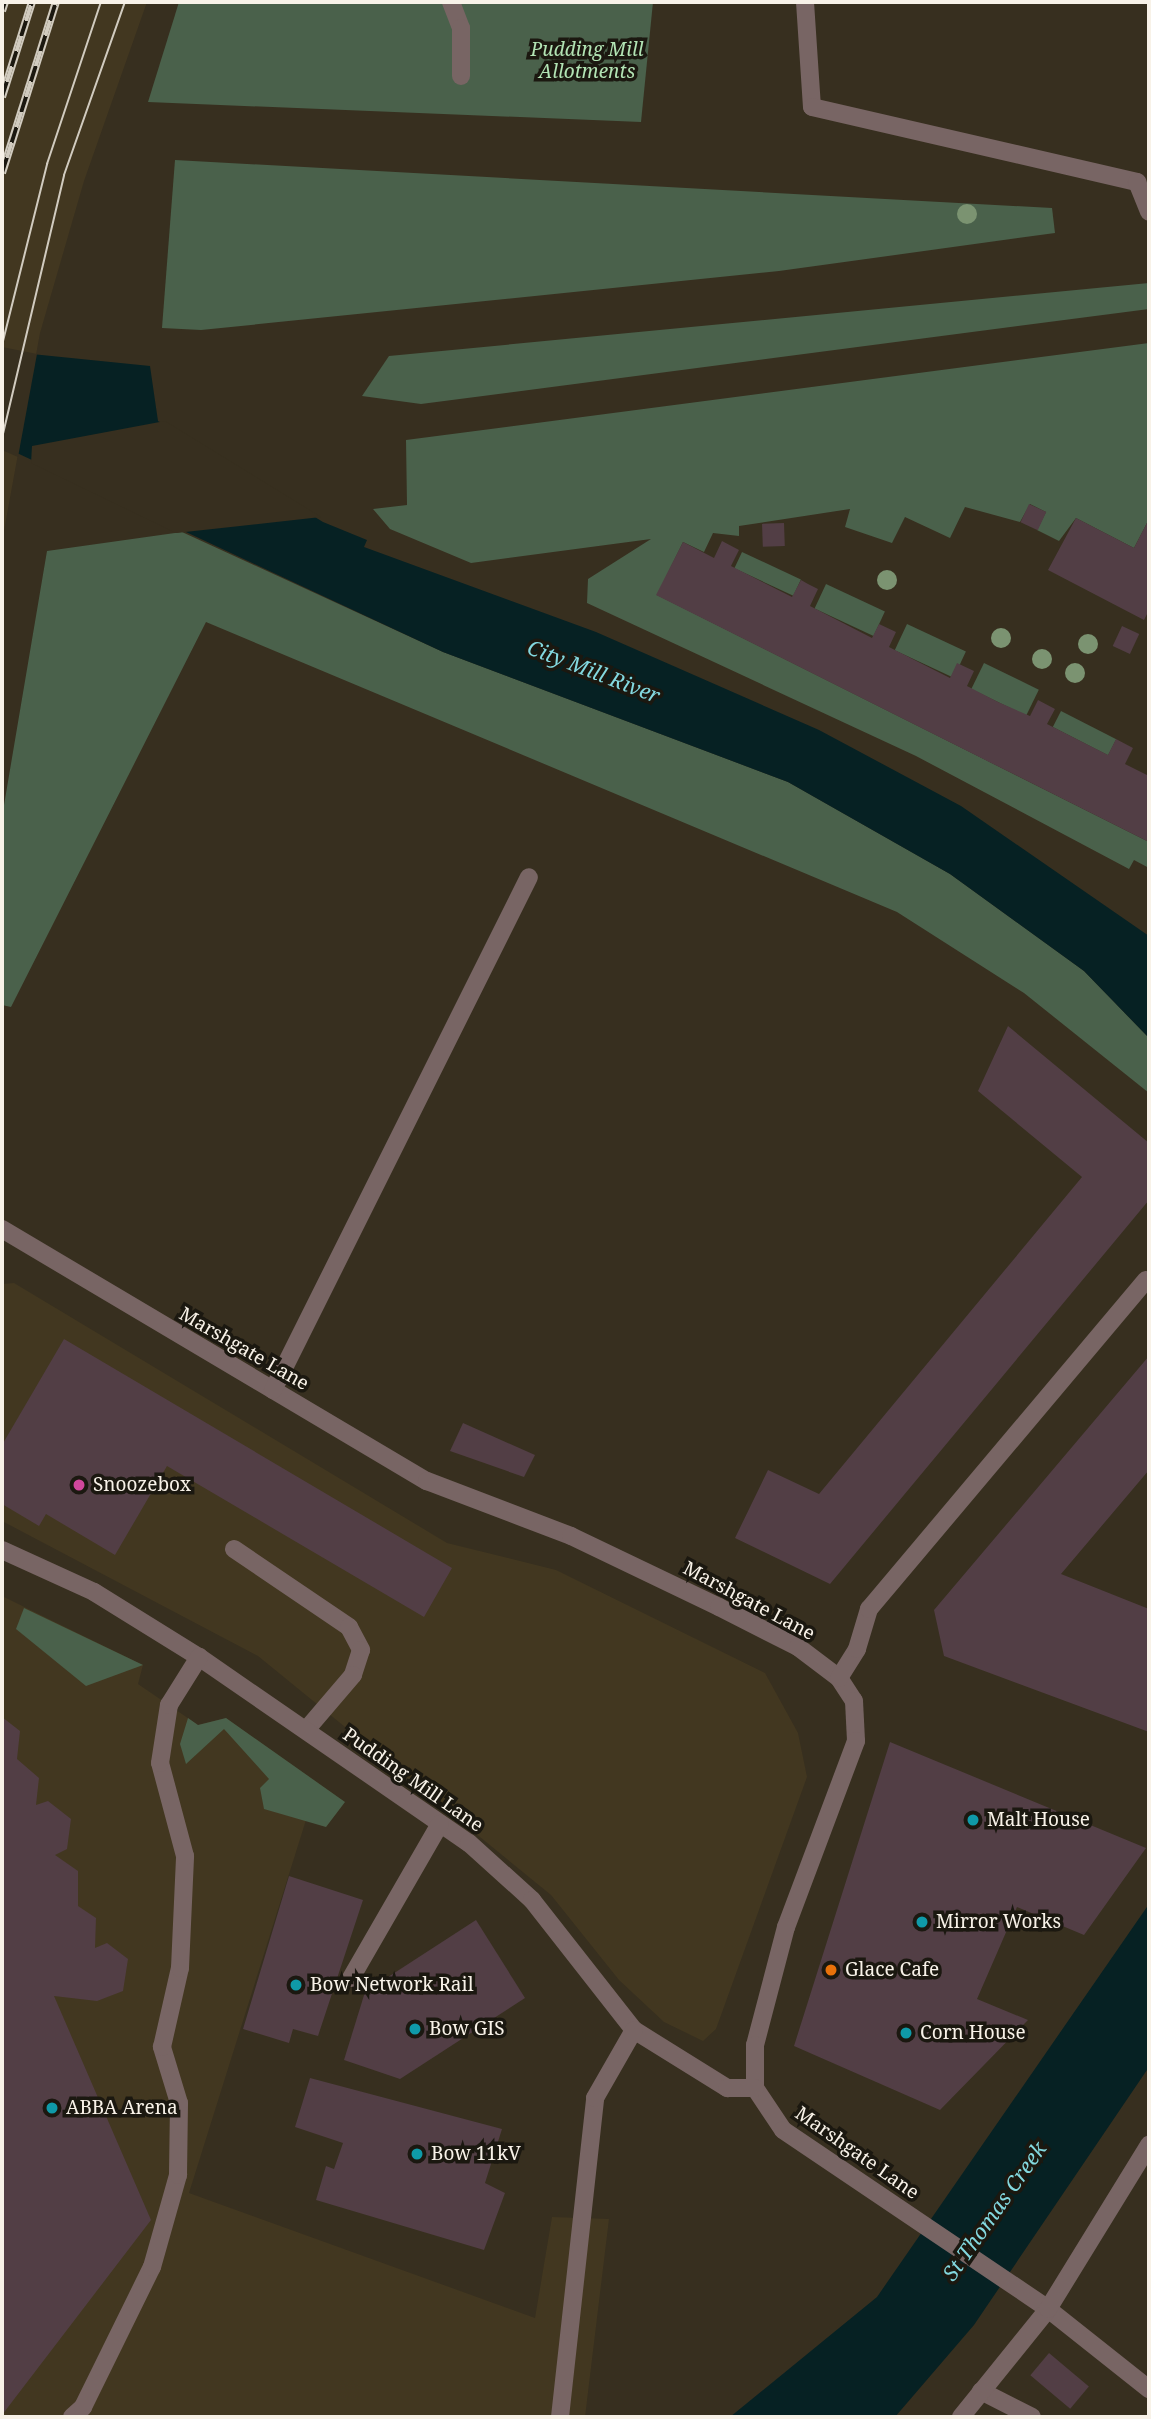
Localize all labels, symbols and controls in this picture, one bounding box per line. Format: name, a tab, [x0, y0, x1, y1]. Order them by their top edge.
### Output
park label: Pudding Mill Allotments	[531, 39, 643, 83]
water label: City Mill River	[524, 634, 664, 708]
street label: Marshgate Lane	[175, 1303, 313, 1395]
place label: Snoozebox	[93, 1474, 191, 1496]
marker: Snoozebox	[71, 1477, 87, 1493]
street label: Marshgate Lane	[679, 1557, 819, 1645]
street label: Pudding Mill Lane	[338, 1723, 488, 1837]
place label: Malt House	[987, 1809, 1090, 1831]
marker: Malt House	[965, 1812, 981, 1828]
place label: Mirror Works	[936, 1911, 1061, 1933]
marker: Mirror Works	[914, 1914, 930, 1930]
place label: Glace Cafe	[845, 1959, 939, 1981]
marker: Glace Cafe	[823, 1962, 839, 1978]
place label: Bow Network Rail	[310, 1974, 474, 1996]
marker: Bow Network Rail	[288, 1977, 304, 1993]
place label: Bow GIS	[429, 2018, 505, 2040]
marker: Bow GIS	[407, 2021, 423, 2037]
place label: Corn House	[920, 2022, 1026, 2044]
marker: Corn House	[898, 2025, 914, 2041]
place label: ABBA Arena	[66, 2097, 178, 2119]
marker: ABBA Arena	[44, 2100, 60, 2116]
street label: Marshgate Lane	[791, 2102, 923, 2204]
water label: St Thomas Creek	[937, 2137, 1051, 2285]
place label: Bow 11kV	[431, 2143, 521, 2165]
marker: Bow 11kV	[409, 2146, 425, 2162]

